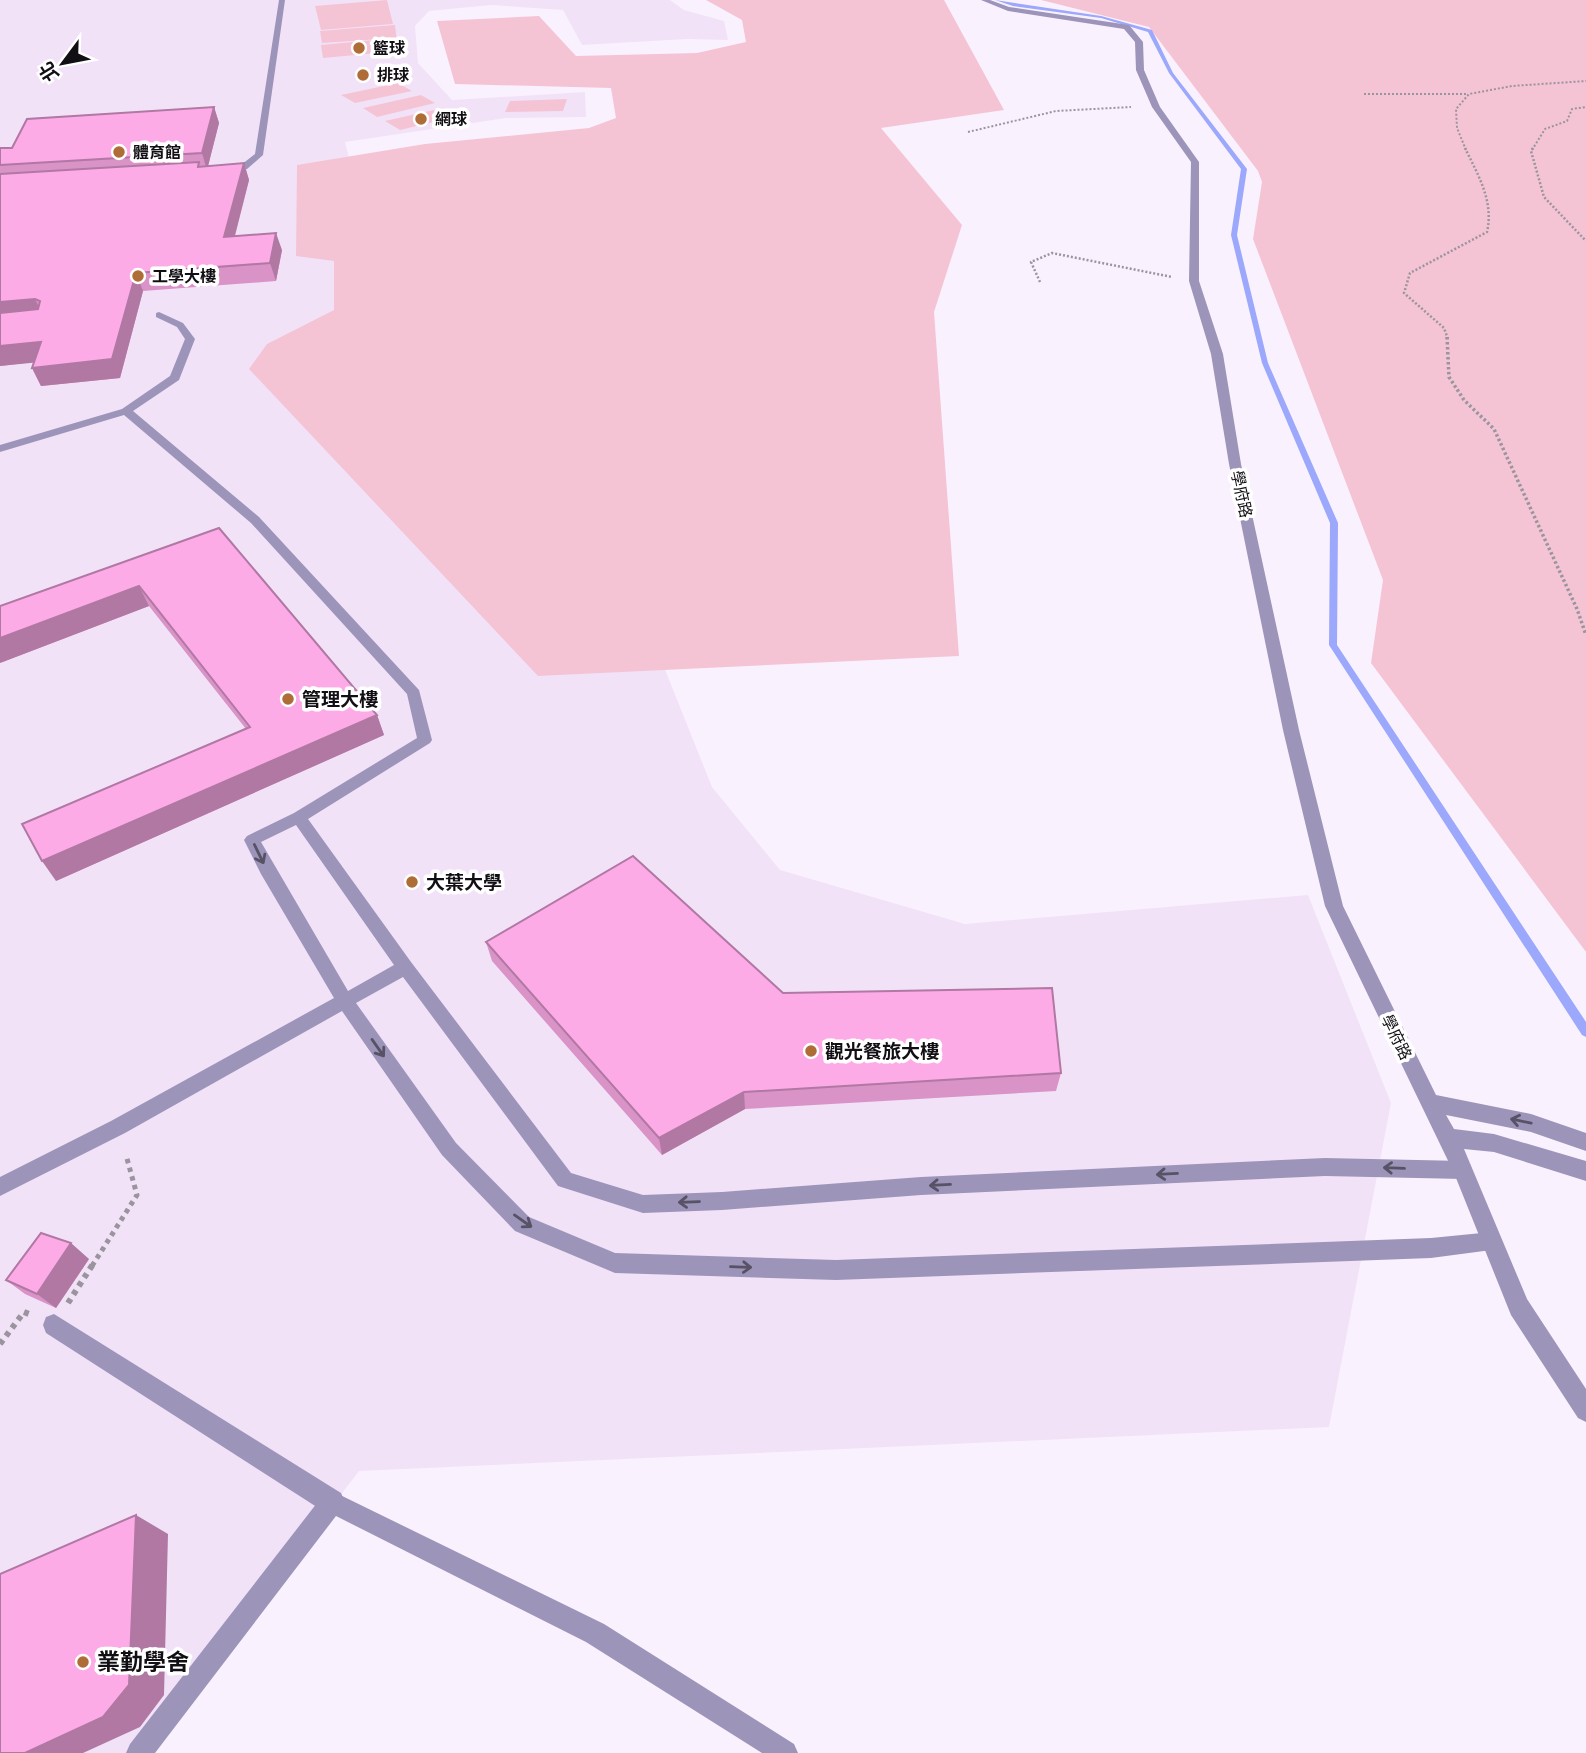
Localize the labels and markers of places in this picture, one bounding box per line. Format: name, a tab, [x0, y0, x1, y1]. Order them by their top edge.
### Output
place label: 籃球	[373, 38, 405, 57]
marker: 籃球	[351, 40, 367, 56]
place label: 排球	[377, 65, 409, 84]
marker: 排球	[355, 67, 371, 83]
place label: 網球	[435, 109, 467, 128]
marker: 網球	[413, 111, 429, 127]
place label: 體育館	[133, 142, 181, 161]
marker: 體育館	[111, 144, 127, 160]
place label: 工學大樓	[152, 266, 216, 285]
marker: 工學大樓	[130, 268, 146, 284]
place label: 管理大樓	[302, 687, 378, 710]
marker: 管理大樓	[280, 691, 296, 707]
place label: 大葉大學	[426, 870, 502, 893]
marker: 大葉大學	[404, 874, 420, 890]
place label: 觀光餐旅大樓	[825, 1039, 939, 1062]
marker: 觀光餐旅大樓	[803, 1043, 819, 1059]
place label: 業勤學舍	[97, 1647, 189, 1675]
marker: 業勤學舍	[75, 1654, 91, 1670]

